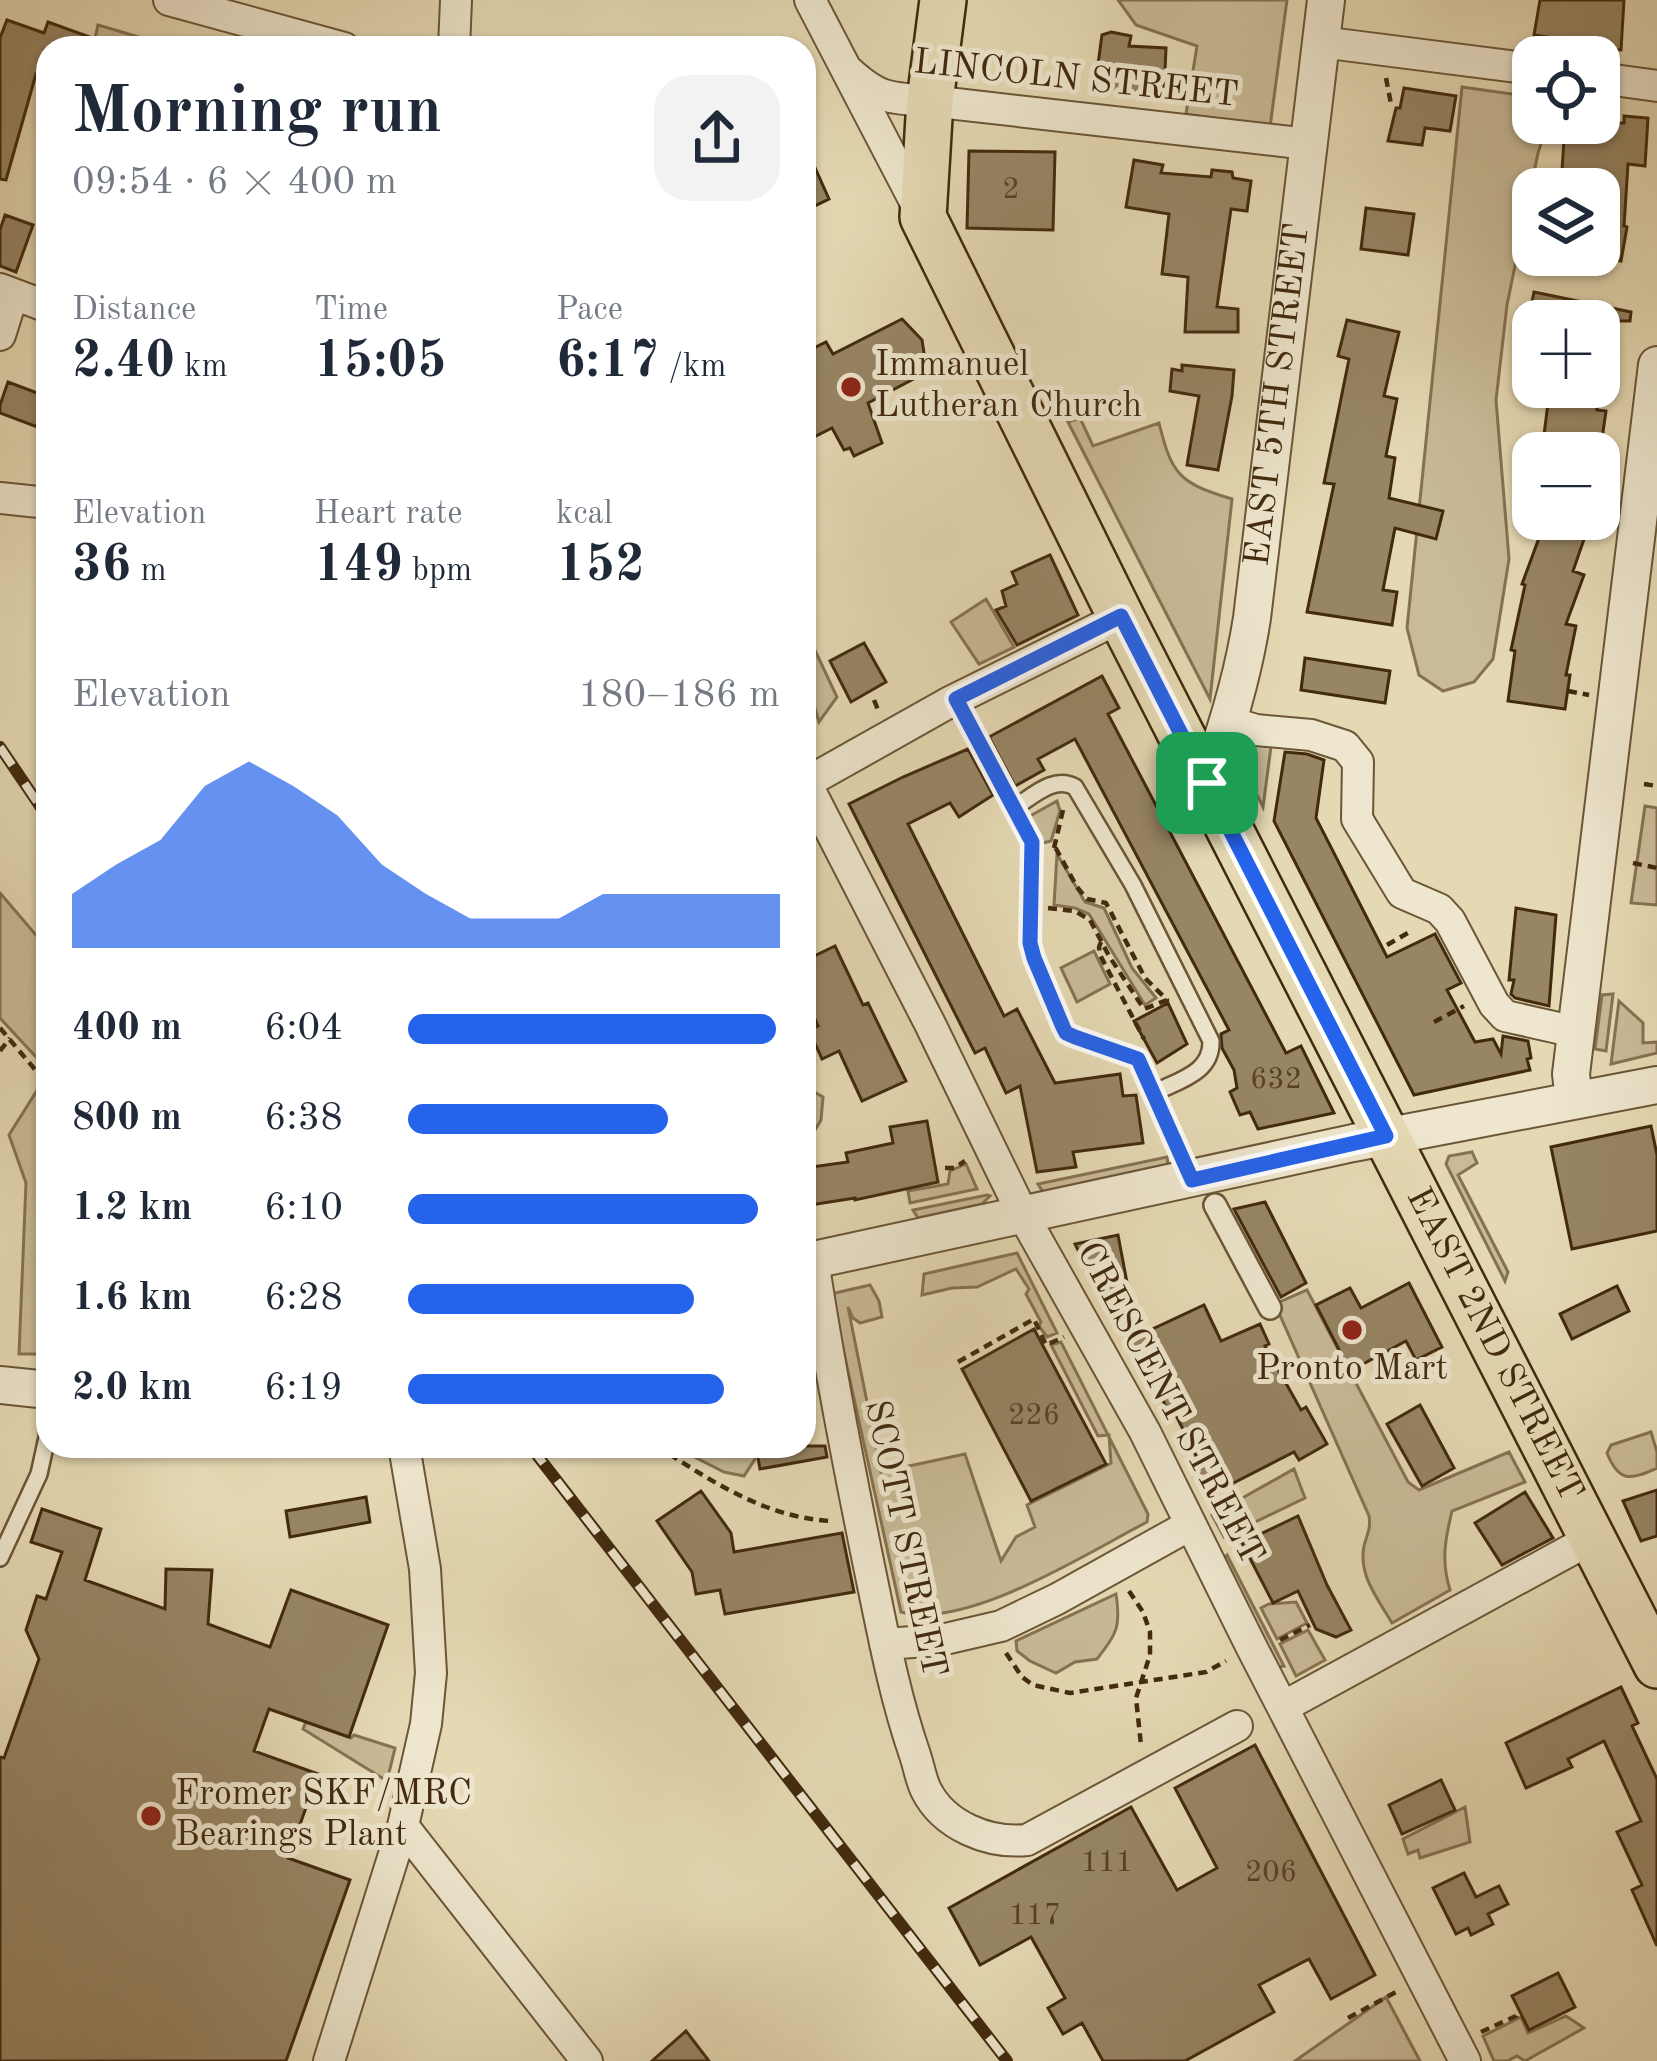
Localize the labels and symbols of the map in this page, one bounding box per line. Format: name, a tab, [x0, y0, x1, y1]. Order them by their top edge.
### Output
street label: LINCOLN STREET	[912, 45, 1240, 115]
house number: 2	[1002, 175, 1020, 205]
street label: EAST 5TH STREET	[1240, 222, 1317, 568]
place label: Immanuel Lutheran Church	[875, 348, 1142, 425]
marker: Immanuel Lutheran Church	[838, 374, 864, 400]
pin	[1156, 732, 1258, 834]
house number: 632	[1250, 1065, 1302, 1095]
street label: EAST 2ND STREET	[1398, 1182, 1588, 1507]
street label: CRESCENT STREET	[1069, 1237, 1269, 1571]
marker: Pronto Mart	[1339, 1317, 1365, 1343]
place label: Pronto Mart	[1256, 1352, 1448, 1388]
street label: SCOTT STREET	[857, 1397, 951, 1681]
house number: 226	[1008, 1401, 1060, 1431]
place label: Fromer SKF/MRC Bearings Plant	[175, 1777, 472, 1854]
marker: Fromer SKF/MRC Bearings Plant	[138, 1803, 164, 1829]
house number: 111	[1081, 1848, 1133, 1878]
house number: 206	[1245, 1858, 1297, 1888]
house number: 117	[1009, 1901, 1061, 1931]

